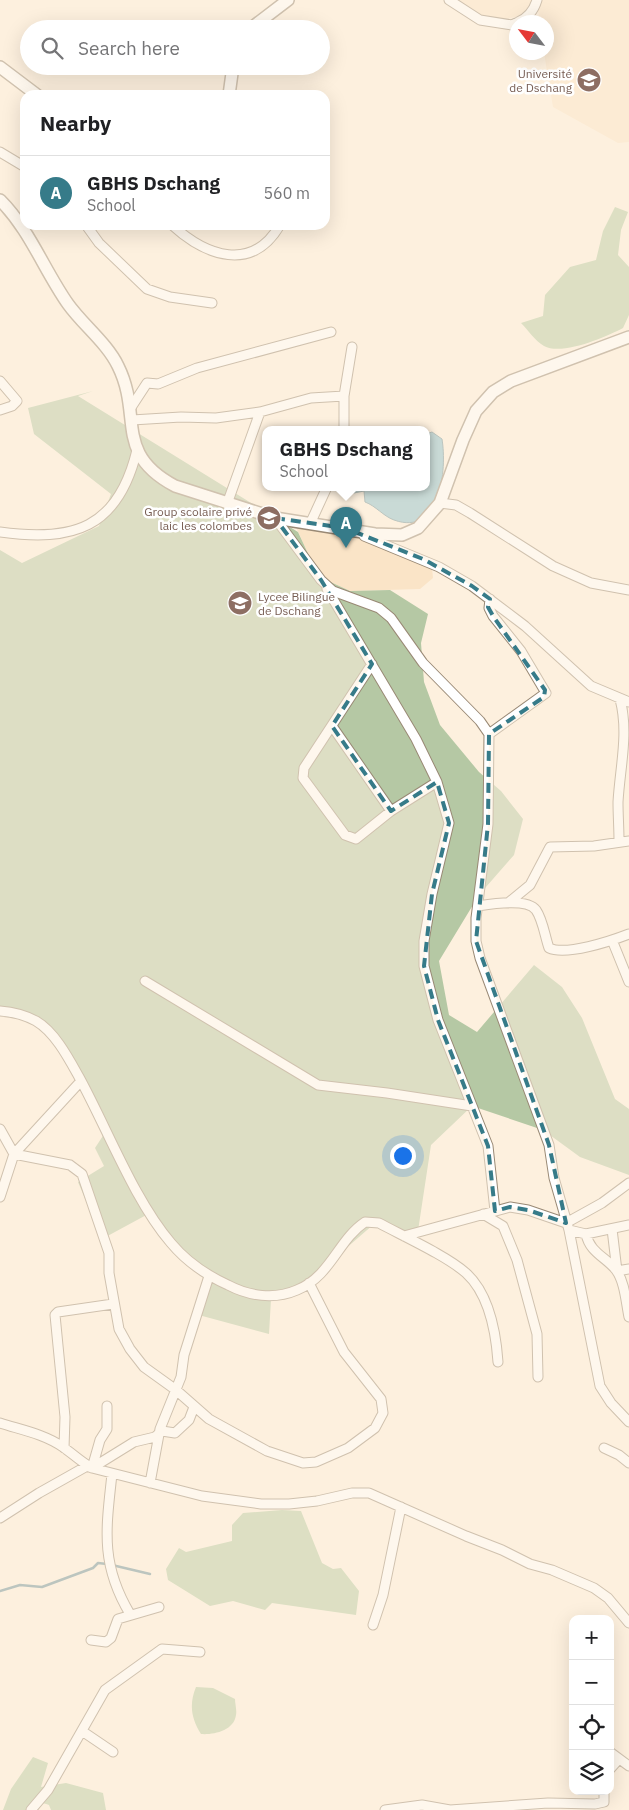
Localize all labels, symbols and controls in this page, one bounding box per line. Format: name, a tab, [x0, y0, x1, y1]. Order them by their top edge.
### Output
north arrow	[509, 15, 554, 60]
search box	[20, 20, 330, 75]
icon: search	[38, 34, 66, 62]
text: Search here	[78, 36, 180, 60]
place label: Université de Dschang	[509, 66, 573, 95]
school or university icon: Université de Dschang	[576, 67, 602, 93]
text: Nearby	[40, 109, 111, 137]
text: GBHS Dschang	[87, 171, 220, 195]
text: A	[51, 183, 61, 203]
text: 560 m	[263, 183, 310, 203]
text: School	[87, 195, 136, 215]
popup	[262, 426, 430, 491]
text: GBHS Dschang	[279, 437, 413, 461]
text: School	[279, 461, 328, 481]
place label: Group scolaire privé laic les colombes	[144, 504, 252, 533]
school or university icon: Group scolaire privé laic les colombes	[256, 505, 282, 531]
pin: A	[330, 507, 362, 548]
place label: Lycee Bilingue de Dschang	[258, 589, 335, 618]
school or university icon: Lycee Bilingue de Dschang	[227, 590, 253, 616]
your location	[390, 1143, 416, 1169]
map controls	[569, 1615, 614, 1795]
button: +	[569, 1615, 614, 1660]
button: −	[569, 1660, 614, 1705]
button: locate	[569, 1705, 614, 1750]
button: layers	[569, 1750, 614, 1795]

